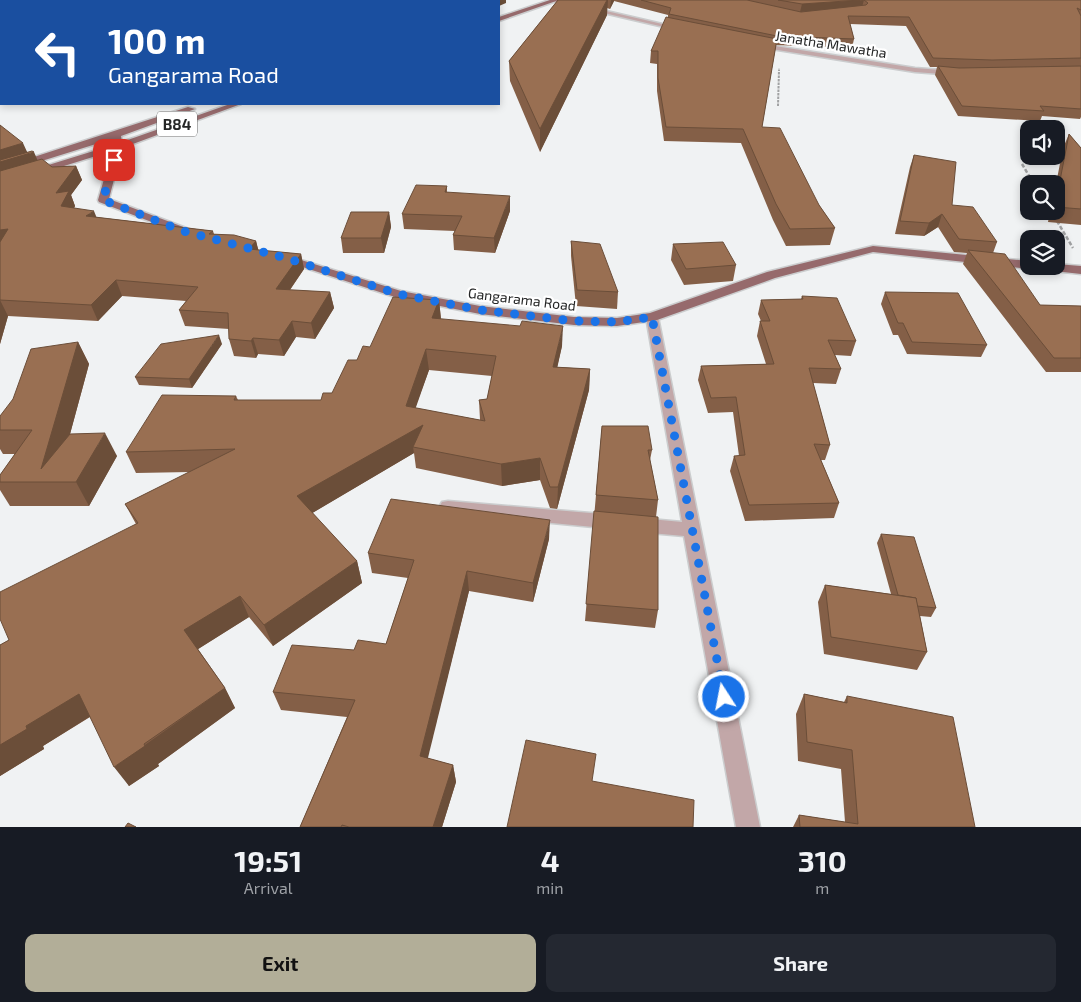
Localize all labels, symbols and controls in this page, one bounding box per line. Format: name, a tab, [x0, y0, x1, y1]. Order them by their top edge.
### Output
text: 100 m	[108, 19, 206, 61]
icon: left	[25, 20, 90, 85]
street label: Janatha Mawatha	[774, 27, 888, 61]
text: Gangarama Road	[108, 61, 279, 87]
road number: B84	[157, 112, 197, 136]
map controls	[1020, 120, 1065, 275]
button: sound	[1020, 120, 1065, 165]
pin	[93, 139, 135, 181]
icon: arrive	[100, 146, 128, 174]
button: search	[1020, 175, 1065, 220]
button: layers	[1020, 230, 1065, 275]
street label: Gangarama Road	[467, 284, 577, 314]
position arrow	[697, 670, 749, 722]
text: 19:51	[234, 842, 302, 878]
text: 4	[540, 842, 560, 878]
text: 310	[798, 842, 847, 878]
text: Arrival	[244, 878, 293, 897]
text: min	[536, 878, 564, 897]
text: m	[815, 878, 829, 897]
button: Exit	[25, 934, 536, 992]
button: Share	[546, 934, 1056, 992]

